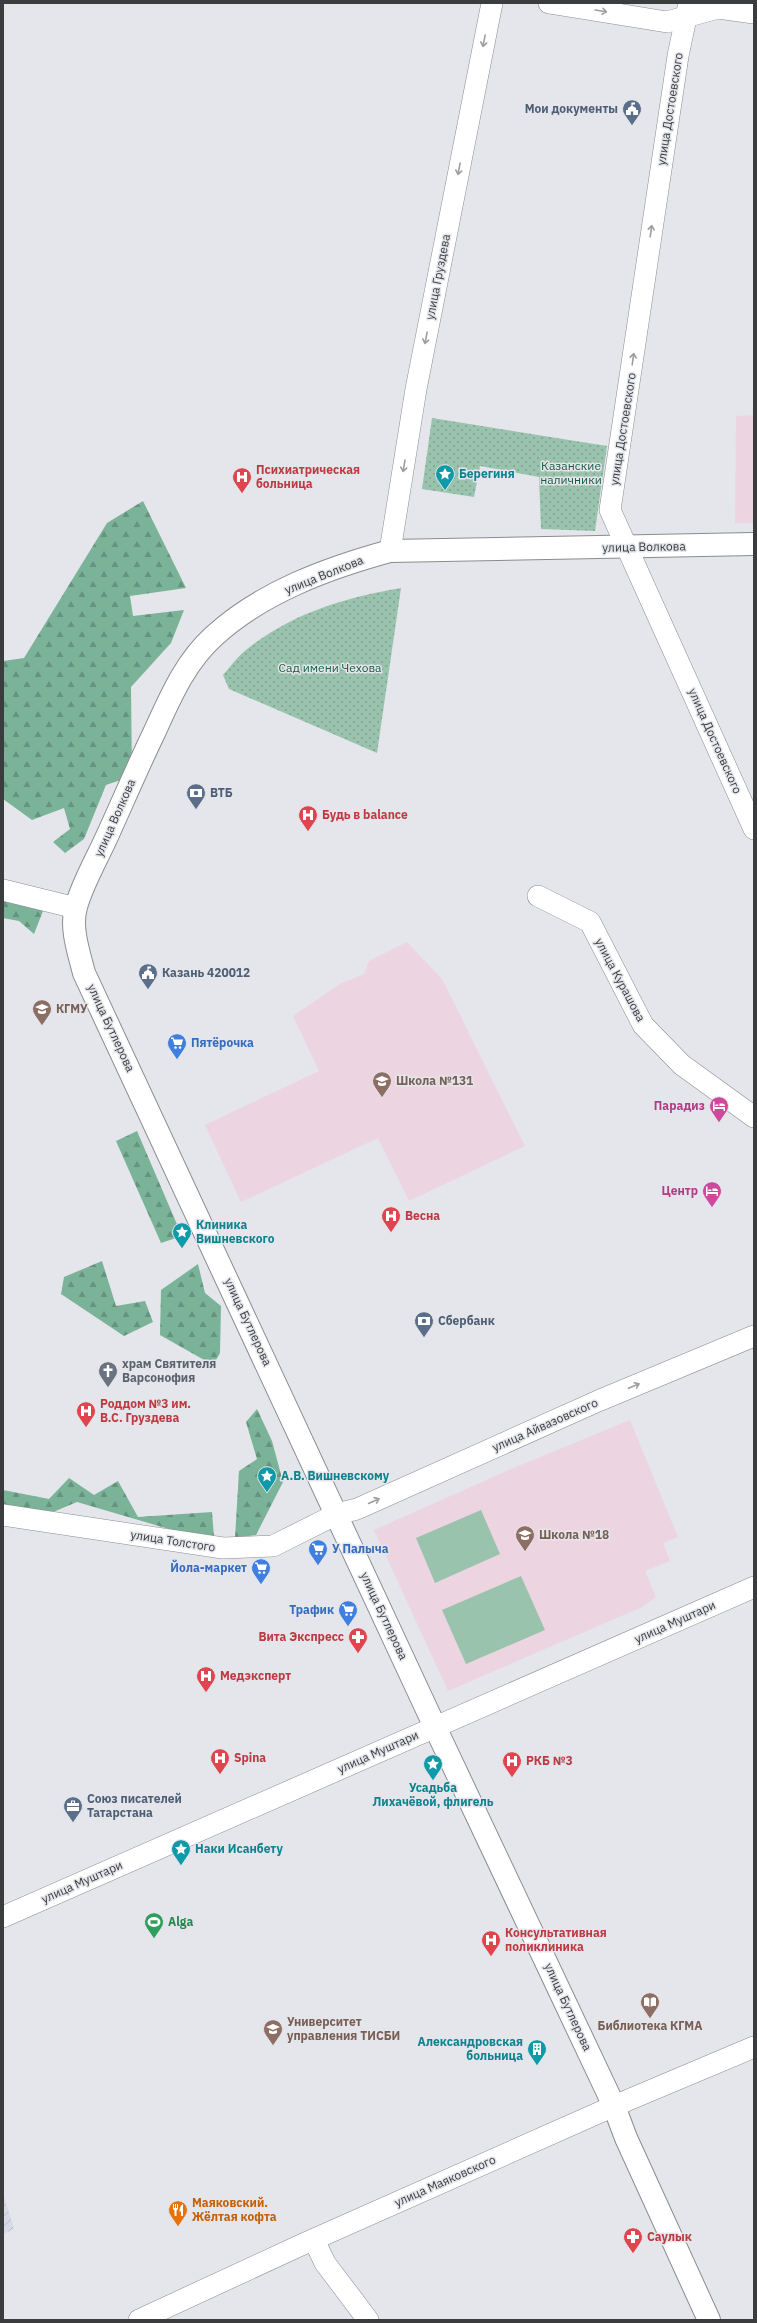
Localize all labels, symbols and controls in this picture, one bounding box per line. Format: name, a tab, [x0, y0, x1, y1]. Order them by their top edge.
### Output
one-way arrow	[595, 7, 608, 15]
one-way arrow	[479, 34, 487, 47]
street label: улица Достоевского	[653, 51, 686, 166]
public building icon: Мои документы	[621, 98, 643, 126]
place label: Мои документы	[525, 101, 618, 116]
one-way arrow	[454, 162, 462, 175]
one-way arrow	[647, 224, 655, 237]
street label: улица Груздева	[422, 232, 453, 321]
one-way arrow	[421, 331, 429, 344]
one-way arrow	[629, 353, 637, 366]
street label: улица Достоевского	[606, 371, 639, 486]
park label: Казанские наличники	[540, 458, 602, 487]
one-way arrow	[399, 459, 407, 472]
place label: Психиатрическая больница	[256, 462, 360, 491]
place icon: Берегиня	[434, 463, 456, 491]
hospital icon: Психиатрическая больница	[231, 466, 253, 494]
place label: Берегиня	[459, 466, 515, 481]
street label: улица Волкова	[602, 538, 686, 555]
street label: улица Волкова	[282, 552, 366, 597]
park label: Сад имени Чехова	[279, 660, 382, 675]
street label: улица Достоевского	[685, 686, 746, 796]
street label: улица Волкова	[91, 776, 139, 859]
bank icon: ВТБ	[185, 782, 207, 810]
place label: ВТБ	[210, 785, 233, 800]
hospital icon: Будь в balance	[297, 804, 319, 832]
place label: Будь в balance	[322, 807, 408, 822]
street label: улица Курашова	[592, 935, 649, 1025]
public building icon: Казань 420012	[137, 962, 159, 990]
place label: Казань 420012	[162, 965, 250, 980]
street label: улица Бутлерова	[85, 982, 139, 1075]
school or university icon: КГМУ	[31, 998, 53, 1026]
place label: КГМУ	[56, 1001, 88, 1016]
supermarket icon: Пятёрочка	[166, 1032, 188, 1060]
place label: Пятёрочка	[191, 1035, 254, 1050]
school or university icon: Школа №131	[371, 1070, 393, 1098]
place label: Школа №131	[396, 1073, 473, 1088]
hotel icon: Парадиз	[708, 1095, 730, 1123]
place label: Парадиз	[654, 1098, 705, 1113]
hotel icon: Центр	[701, 1180, 723, 1208]
place label: Центр	[662, 1183, 698, 1198]
hospital icon: Весна	[380, 1205, 402, 1233]
place label: Весна	[405, 1208, 440, 1223]
place label: Клиника Вишневского	[196, 1217, 275, 1246]
place icon: Клиника Вишневского	[171, 1221, 193, 1249]
street label: улица Бутлерова	[222, 1276, 276, 1369]
bank icon: Сбербанк	[413, 1310, 435, 1338]
place label: Сбербанк	[438, 1313, 495, 1328]
place label: храм Святителя Варсонофия	[122, 1356, 216, 1385]
church icon: храм Святителя Варсонофия	[97, 1360, 119, 1388]
one-way arrow	[628, 1382, 640, 1389]
street label: улица Айвазовского	[490, 1394, 600, 1455]
place label: Роддом №3 им. В.С. Груздева	[100, 1396, 191, 1425]
hospital icon: Роддом №3 им. В.С. Груздева	[75, 1400, 97, 1428]
place icon: А.В. Вишневскому	[256, 1465, 278, 1493]
place label: А.В. Вишневскому	[281, 1468, 390, 1483]
one-way arrow	[367, 1497, 379, 1505]
school or university icon: Школа №18	[514, 1524, 536, 1552]
street label: улица Толстого	[130, 1526, 217, 1555]
place label: Школа №18	[539, 1527, 609, 1542]
supermarket icon: У Палыча	[307, 1538, 329, 1566]
place label: У Палыча	[332, 1541, 389, 1556]
supermarket icon: Йола-маркет	[250, 1557, 272, 1585]
place label: Йола-маркет	[170, 1559, 247, 1575]
street label: улица Бутлерова	[358, 1570, 412, 1663]
street label: улица Муштари	[632, 1597, 718, 1646]
supermarket icon: Трафик	[337, 1599, 359, 1627]
place label: Трафик	[289, 1602, 334, 1617]
pharmacy icon: Вита Экспресс	[347, 1626, 369, 1654]
place label: Вита Экспресс	[258, 1629, 344, 1644]
hospital icon: Медэксперт	[195, 1665, 217, 1693]
place label: Медэксперт	[220, 1668, 291, 1683]
street label: улица Муштари	[335, 1727, 421, 1776]
hospital icon: Spina	[209, 1747, 231, 1775]
place label: Spina	[234, 1750, 266, 1765]
hospital icon: РКБ №3	[501, 1750, 523, 1778]
place icon: Усадьба Лихачёвой, флигель	[422, 1753, 444, 1781]
place label: РКБ №3	[526, 1753, 573, 1768]
place label: Усадьба Лихачёвой, флигель	[372, 1780, 494, 1809]
place label: Союз писателей Татарстана	[87, 1791, 182, 1820]
office icon: Союз писателей Татарстана	[62, 1795, 84, 1823]
place icon: Наки Исанбету	[170, 1838, 192, 1866]
place label: Наки Исанбету	[195, 1841, 283, 1856]
street label: улица Муштари	[39, 1857, 125, 1906]
sports icon: Alga	[143, 1911, 165, 1939]
place label: Alga	[168, 1914, 193, 1929]
place label: Консультативная поликлиника	[505, 1925, 607, 1954]
hospital icon: Консультативная поликлиника	[480, 1929, 502, 1957]
street label: улица Бутлерова	[542, 1961, 596, 2054]
library icon: Библиотека КГМА	[639, 1991, 661, 2019]
place label: Университет управления ТИСБИ	[287, 2014, 400, 2043]
school or university icon: Университет управления ТИСБИ	[262, 2018, 284, 2046]
place label: Библиотека КГМА	[598, 2018, 702, 2033]
place label: Александровская больница	[417, 2034, 523, 2063]
building icon: Александровская больница	[526, 2038, 548, 2066]
street label: улица Маяковского	[392, 2151, 498, 2210]
place label: Маяковский. Жёлтая кофта	[192, 2195, 277, 2224]
restaurant icon: Маяковский. Жёлтая кофта	[167, 2199, 189, 2227]
pharmacy icon: Саулык	[622, 2226, 644, 2254]
place label: Саулык	[647, 2229, 692, 2244]

